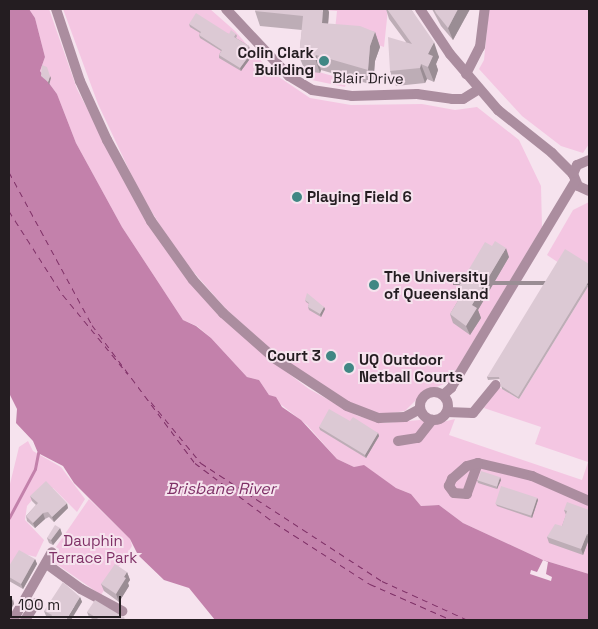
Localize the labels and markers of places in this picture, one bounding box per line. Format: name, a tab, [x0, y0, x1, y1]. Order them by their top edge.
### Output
place label: Colin Clark Building	[237, 43, 314, 78]
marker: Colin Clark Building	[318, 55, 330, 67]
place label: Playing Field 6	[307, 188, 412, 206]
marker: Playing Field 6	[291, 191, 303, 203]
place label: The University of Queensland	[384, 267, 489, 302]
marker: The University of Queensland	[368, 279, 380, 291]
place label: Court 3	[267, 347, 321, 365]
marker: Court 3	[325, 350, 337, 362]
place label: UQ Outdoor Netball Courts	[359, 350, 463, 385]
marker: UQ Outdoor Netball Courts	[343, 362, 355, 374]

